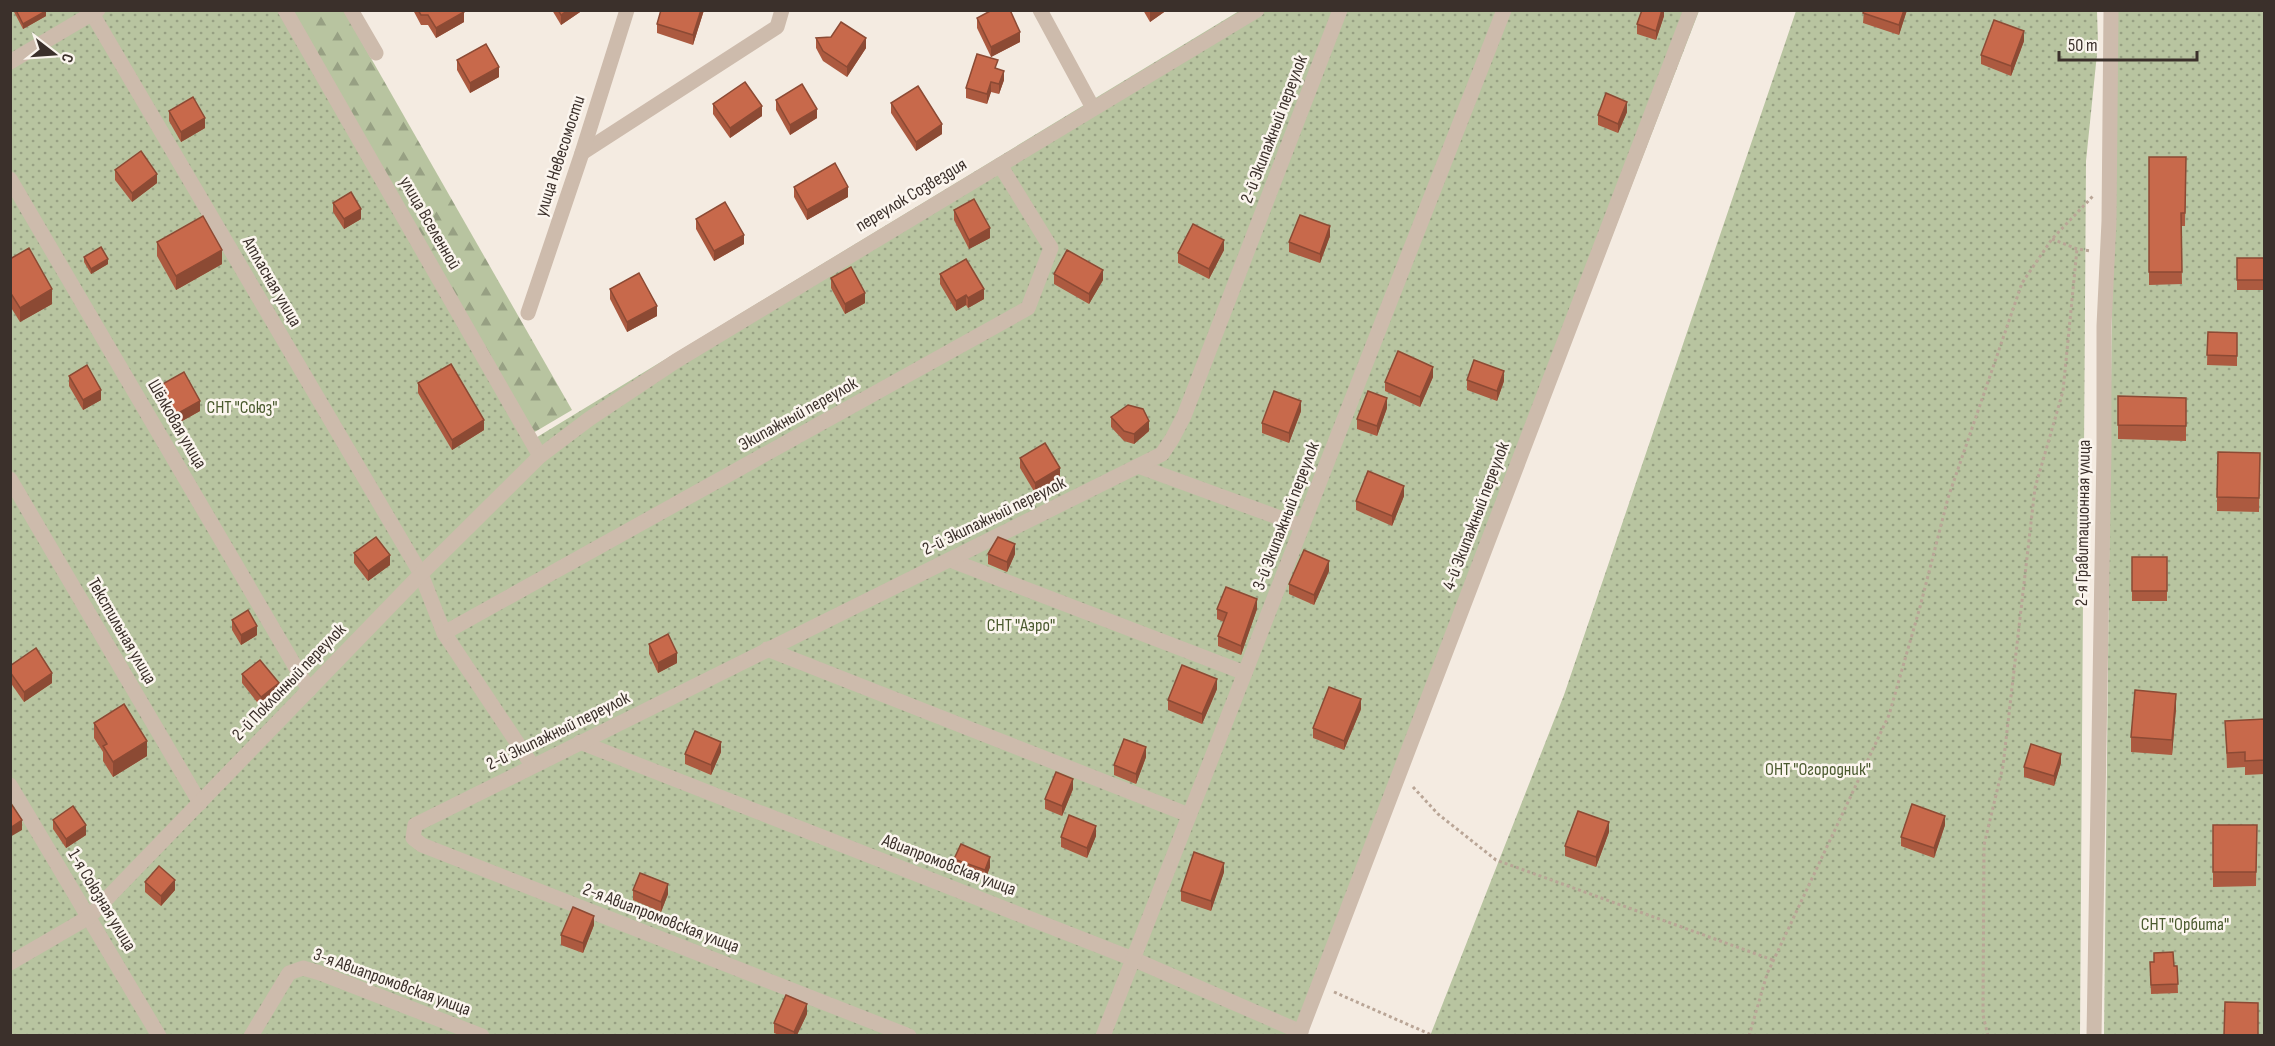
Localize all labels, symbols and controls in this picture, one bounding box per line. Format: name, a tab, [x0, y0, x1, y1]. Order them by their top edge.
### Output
north arrow	[24, 24, 84, 84]
scale bar	[2059, 24, 2197, 62]
text: 50 m	[2068, 35, 2098, 56]
text: С	[57, 51, 77, 65]
street label: 2-й Экипажный переулок	[1236, 52, 1312, 206]
street label: улица Невесомости	[531, 93, 589, 219]
street label: переулок Созвездия	[852, 154, 970, 236]
street label: улица Вселенной	[395, 173, 465, 273]
street label: Атласная улица	[237, 233, 306, 330]
street label: Экипажный переулок	[735, 373, 861, 455]
street label: Шёлковая улица	[143, 376, 211, 472]
park label: СНТ "Союз"	[206, 397, 278, 418]
street label: 3-й Экипажный переулок	[1248, 439, 1324, 593]
street label: 4-й Экипажный переулок	[1438, 439, 1514, 593]
street label: 2-я Гравитационная улица	[2071, 439, 2095, 606]
street label: 2-й Экипажный переулок	[919, 472, 1069, 560]
street label: Текстильная улица	[83, 574, 161, 688]
park label: СНТ "Аэро"	[987, 615, 1055, 636]
street label: 2-й Поклонный переулок	[228, 619, 350, 745]
street label: 2-й Экипажный переулок	[483, 687, 633, 775]
park label: ОНТ "Огородник"	[1765, 759, 1871, 780]
street label: Авиапромовская улица	[878, 829, 1019, 900]
street label: 1-я Союзная улица	[63, 845, 141, 955]
street label: 2-я Авиапромовская улица	[580, 879, 742, 958]
park label: СНТ "Орбита"	[2141, 914, 2229, 935]
street label: 3-я Авиапромовская улица	[311, 944, 474, 1020]

